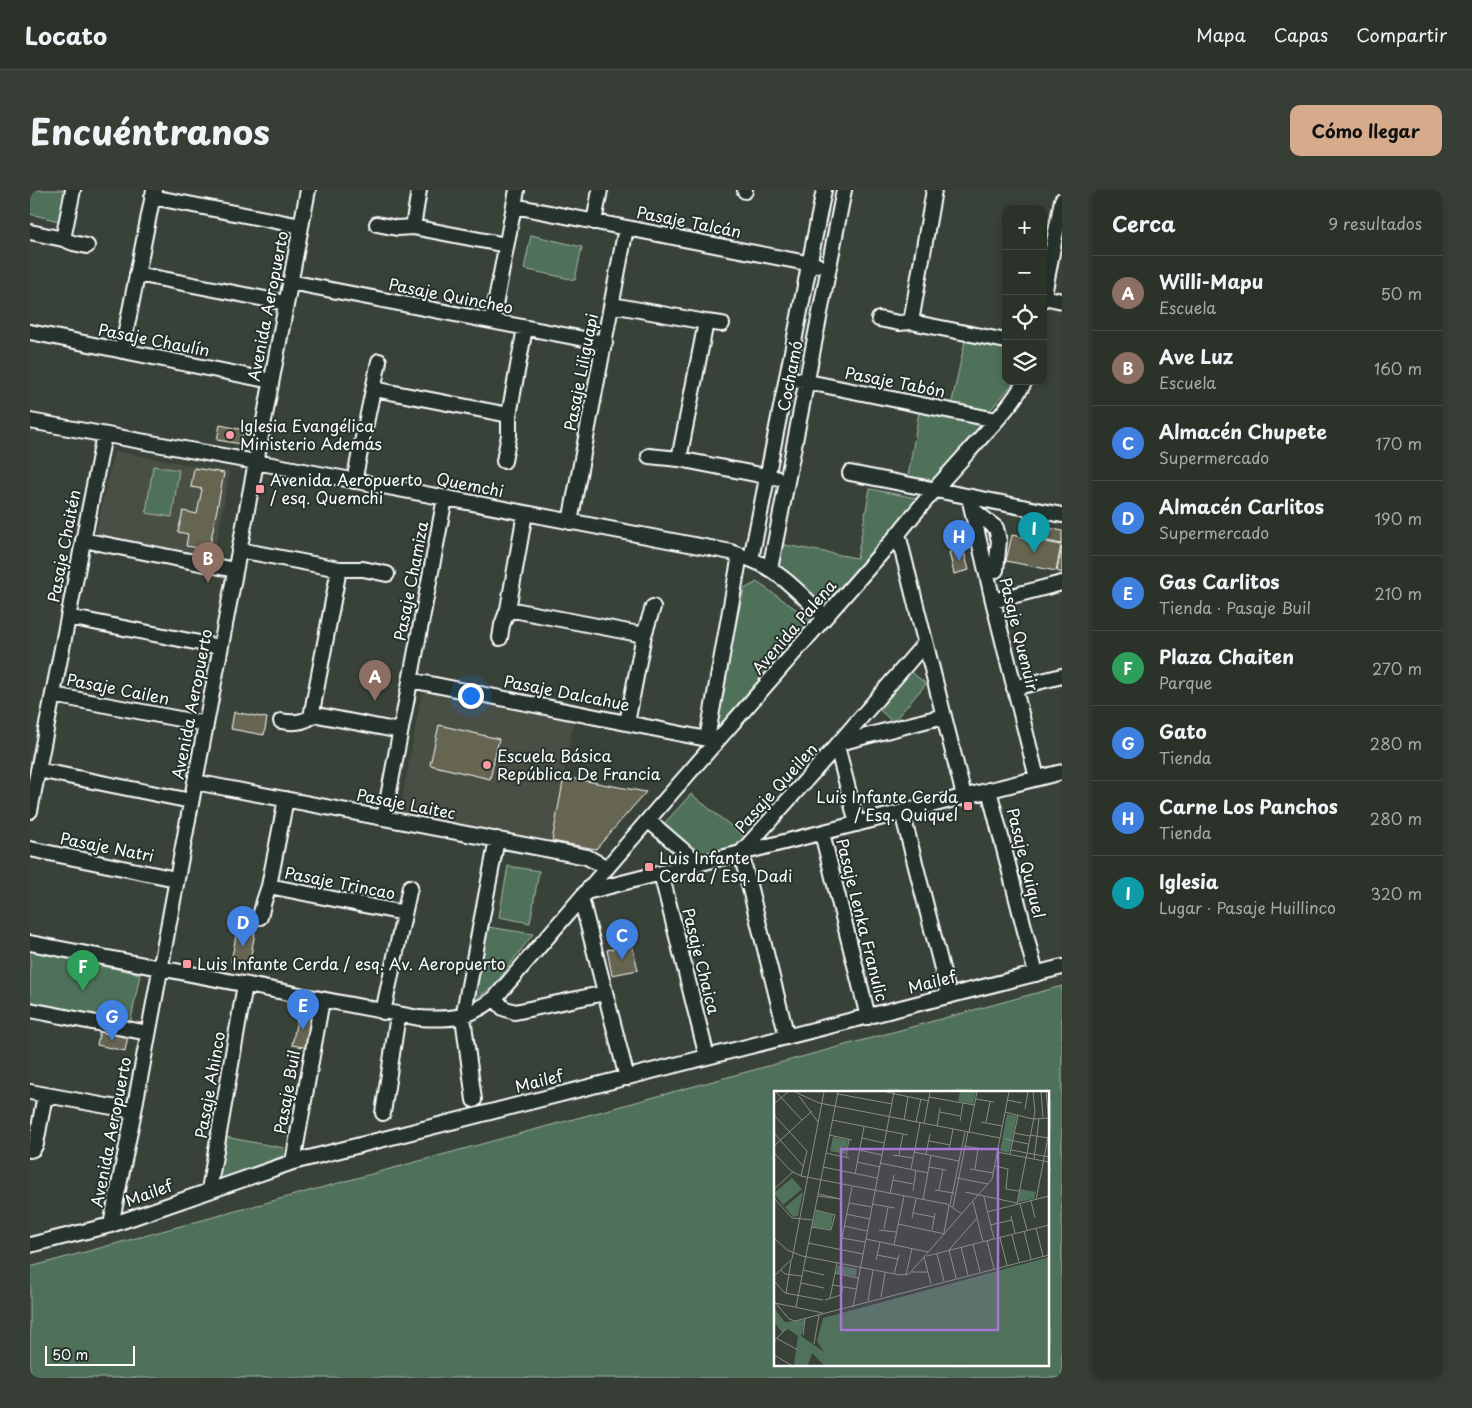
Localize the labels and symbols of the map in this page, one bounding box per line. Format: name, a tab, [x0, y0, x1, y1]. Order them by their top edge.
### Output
street label: Pasaje Talcán	[635, 199, 744, 243]
street label: Avenida Aeropuerto	[241, 229, 293, 383]
street label: Pasaje Quincheo	[387, 271, 516, 319]
street label: Pasaje Liliguapi	[557, 311, 603, 433]
street label: Pasaje Chaulín	[96, 316, 212, 362]
street label: Cochamó	[770, 338, 808, 413]
street label: Pasaje Tabón	[843, 360, 947, 403]
place label: Iglesia Evangélica Ministerio Además	[240, 413, 382, 455]
marker: Iglesia Evangélica Ministerio Además	[224, 429, 236, 441]
street label: Quemchi	[434, 466, 506, 502]
place label: Avenida Aeropuerto / esq. Quemchi	[270, 467, 422, 509]
marker: Avenida Aeropuerto / esq. Quemchi	[254, 483, 266, 495]
street label: Pasaje Chaitén	[40, 487, 86, 604]
pin: I	[1018, 512, 1050, 553]
street label: Pasaje Chamiza	[387, 519, 433, 643]
pin: H	[943, 520, 975, 561]
pin: B	[192, 542, 224, 583]
street label: Avenida Palena	[745, 574, 841, 679]
street label: Pasaje Quenuir	[994, 575, 1046, 694]
street label: Avenida Aeropuerto	[165, 627, 217, 781]
pin: A	[359, 660, 391, 701]
street label: Pasaje Cailen	[65, 666, 172, 710]
street label: Pasaje Dalcahue	[502, 668, 632, 716]
your location	[458, 683, 484, 709]
street label: Pasaje Queilen	[728, 737, 822, 838]
place label: Escuela Básica República De Francia	[497, 743, 661, 785]
marker: Escuela Básica República De Francia	[481, 759, 493, 771]
street label: Pasaje Laitec	[355, 782, 458, 824]
place label: Luis Infante Cerda / Esq. Quiquel	[816, 784, 958, 826]
marker: Luis Infante Cerda / Esq. Quiquel	[962, 800, 974, 812]
street label: Pasaje Quiquel	[1002, 805, 1052, 920]
street label: Pasaje Natri	[58, 825, 156, 867]
street label: Pasaje Lenka Franulic	[831, 836, 895, 1004]
place label: Luis Infante Cerda / Esq. Dadi	[659, 845, 792, 887]
street label: Pasaje Trincao	[283, 860, 398, 905]
marker: Luis Infante Cerda / Esq. Dadi	[643, 861, 655, 873]
street label: Pasaje Chaica	[677, 905, 727, 1016]
pin: D	[227, 906, 259, 947]
pin: C	[606, 919, 638, 960]
pin: F	[67, 950, 99, 991]
place label: Luis Infante Cerda / esq. Av. Aeropuerto	[197, 951, 506, 975]
marker: Luis Infante Cerda / esq. Av. Aeropuerto	[181, 958, 193, 970]
street label: Mailef	[905, 963, 960, 999]
pin: E	[287, 989, 319, 1030]
pin: G	[96, 1000, 128, 1041]
street label: Pasaje Ahinco	[188, 1029, 230, 1140]
street label: Pasaje Buil	[267, 1048, 305, 1136]
street label: Avenida Aeropuerto	[84, 1055, 136, 1209]
street label: Mailef	[512, 1062, 567, 1098]
inset map	[774, 1091, 1049, 1366]
street label: Mailef	[122, 1172, 177, 1212]
scale bar	[45, 1343, 135, 1366]

